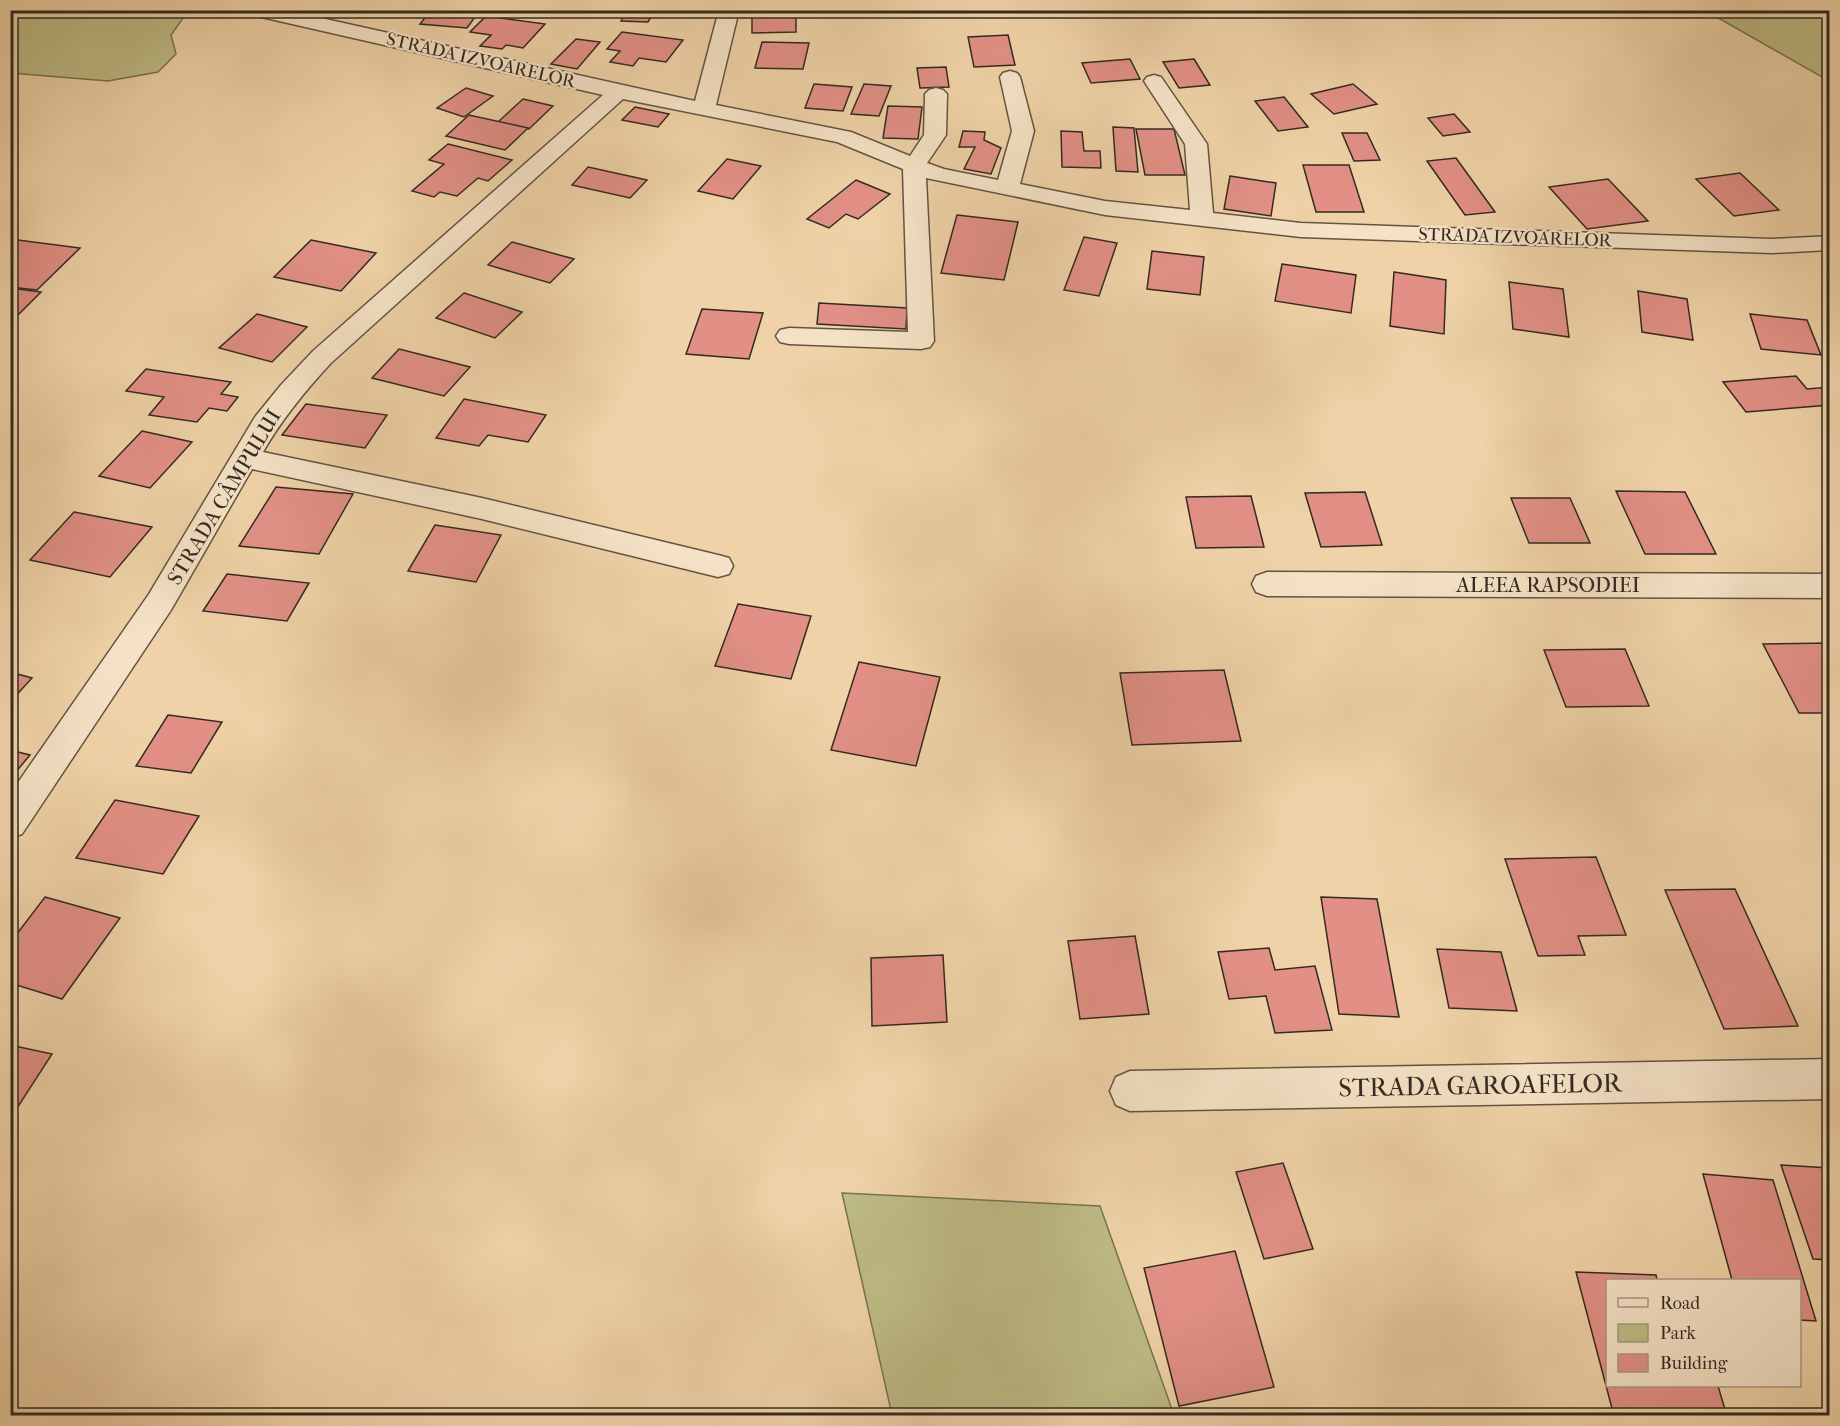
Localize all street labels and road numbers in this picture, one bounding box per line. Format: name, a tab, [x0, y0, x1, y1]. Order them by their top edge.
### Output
street label: STRADA IZVOARELOR	[384, 29, 578, 93]
street label: STRADA IZVOARELOR	[1418, 224, 1613, 251]
street label: STRADA CÂMPULUI	[162, 405, 286, 589]
street label: ALEEA RAPSODIEI	[1455, 573, 1640, 597]
street label: STRADA GAROAFELOR	[1338, 1068, 1623, 1103]

